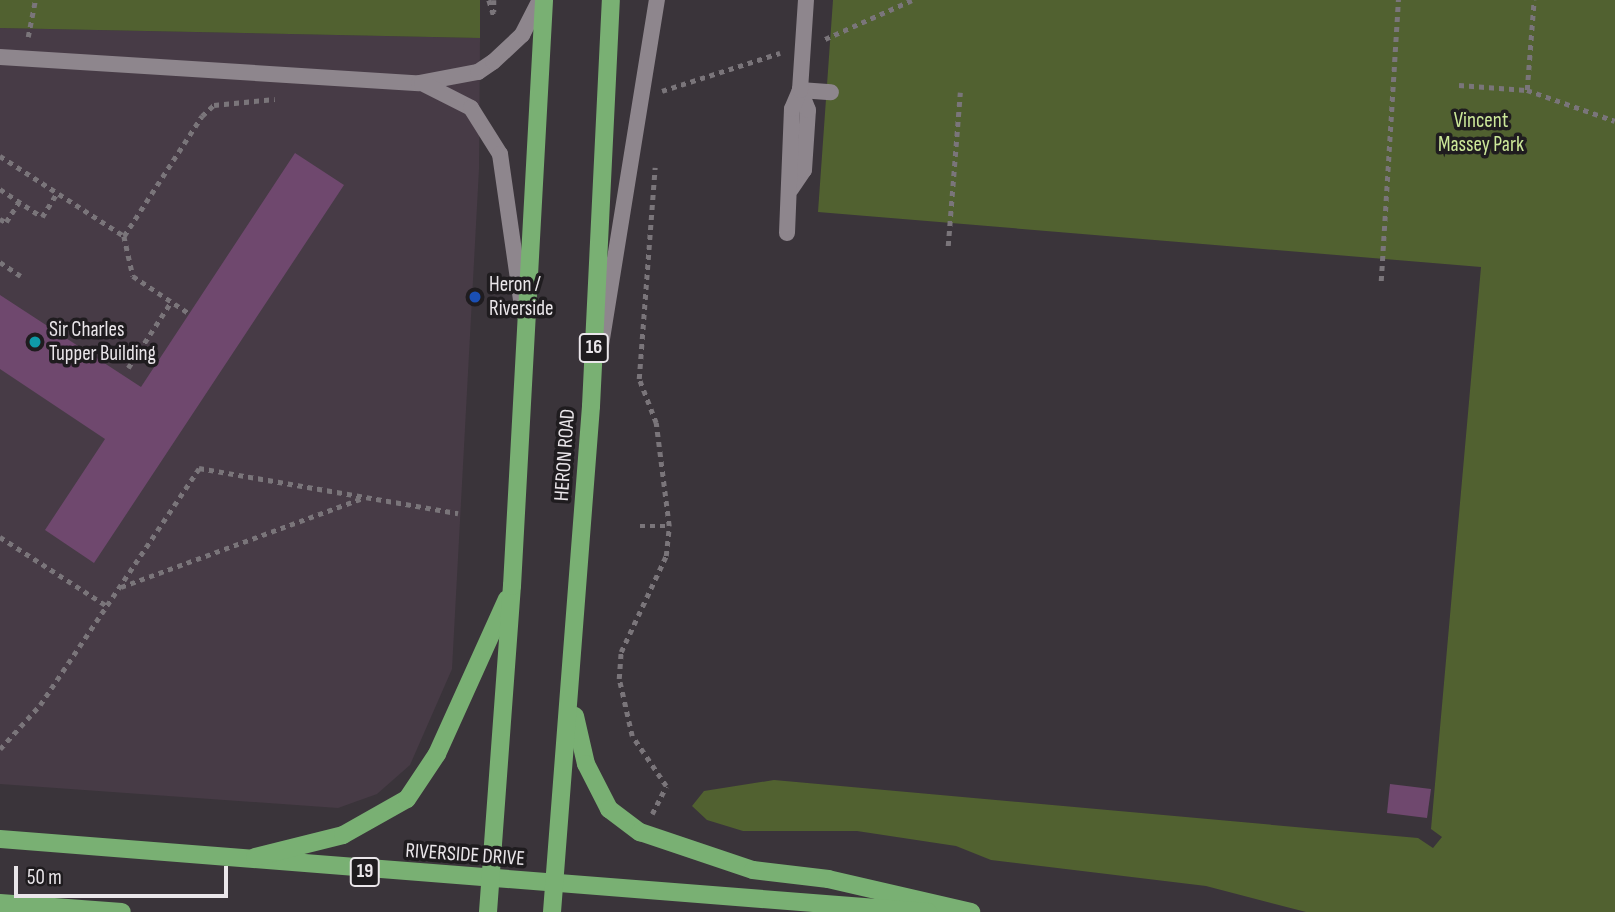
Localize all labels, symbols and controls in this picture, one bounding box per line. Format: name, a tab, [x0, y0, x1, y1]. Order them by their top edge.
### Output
park label: Vincent Massey Park	[1438, 108, 1524, 158]
place label: Heron / Riverside	[489, 272, 553, 322]
marker: Heron / Riverside	[467, 289, 483, 305]
place label: Sir Charles Tupper Building	[49, 317, 156, 367]
road number: 16	[578, 332, 610, 364]
marker: Sir Charles Tupper Building	[27, 334, 43, 350]
street label: HERON ROAD	[549, 408, 581, 502]
street label: RIVERSIDE DRIVE	[404, 838, 526, 872]
scale bar	[18, 852, 231, 896]
road number: 19	[349, 856, 381, 888]
text: 50 m	[27, 865, 62, 890]

